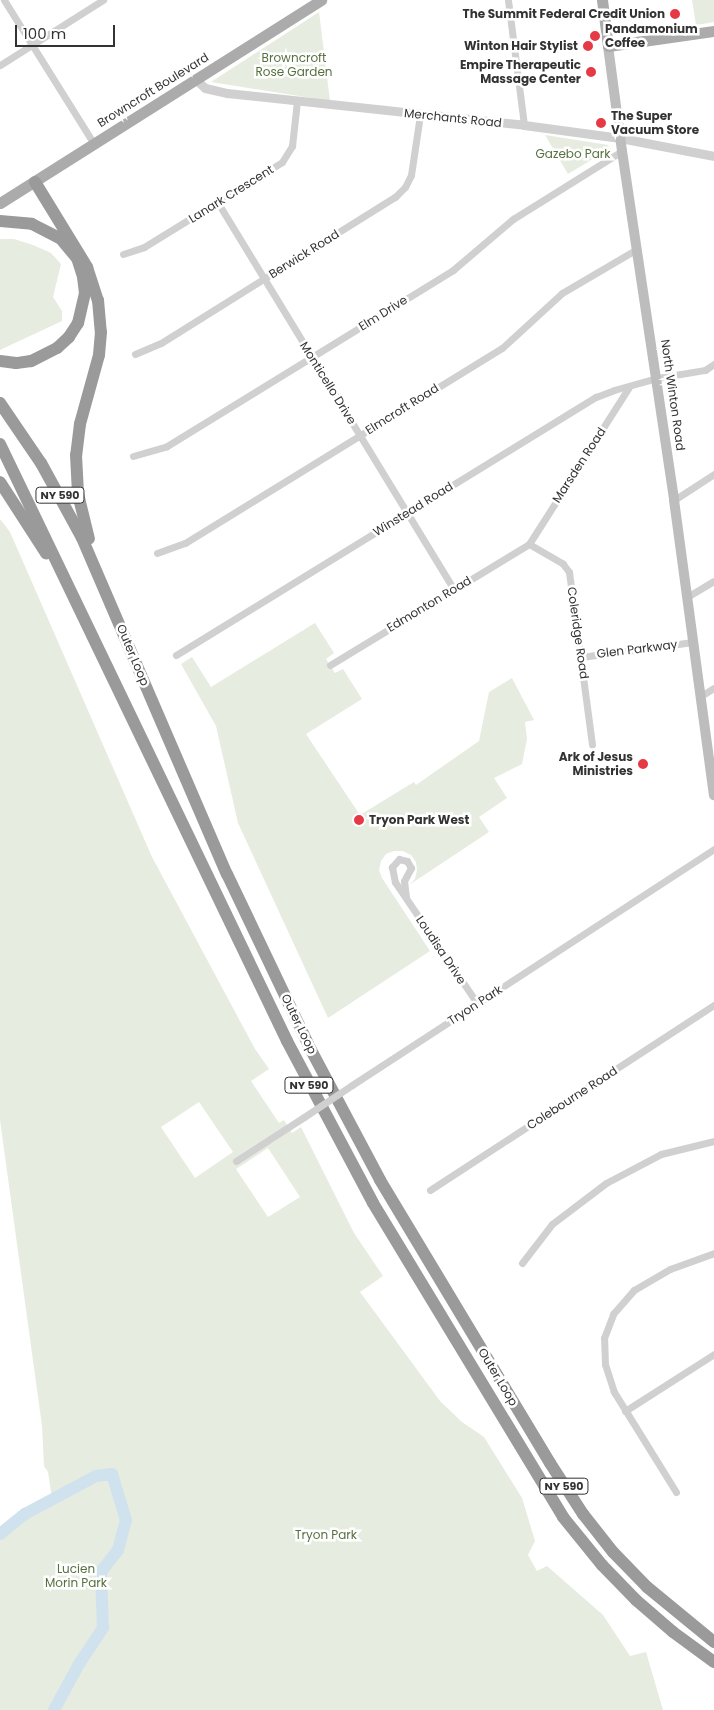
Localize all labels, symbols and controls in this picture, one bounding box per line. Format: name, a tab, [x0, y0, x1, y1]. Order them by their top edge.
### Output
place label: The Summit Federal Credit Union	[463, 7, 665, 21]
marker: The Summit Federal Credit Union	[669, 8, 681, 20]
scale bar	[18, 15, 118, 47]
place label: Pandamonium Coffee	[605, 22, 698, 50]
text: 100 m	[23, 23, 66, 44]
marker: Pandamonium Coffee	[589, 30, 601, 42]
place label: Winton Hair Stylist	[464, 39, 578, 53]
marker: Winton Hair Stylist	[582, 40, 594, 52]
street label: Browncroft Boulevard	[95, 50, 211, 130]
park label: Browncroft Rose Garden	[255, 51, 333, 79]
place label: Empire Therapeutic Massage Center	[460, 58, 581, 86]
marker: Empire Therapeutic Massage Center	[585, 66, 597, 78]
street label: Merchants Road	[403, 106, 503, 130]
place label: The Super Vacuum Store	[611, 109, 699, 137]
marker: The Super Vacuum Store	[595, 117, 607, 129]
park label: Gazebo Park	[535, 147, 611, 161]
street label: Lanark Crescent	[186, 162, 276, 226]
street label: Berwick Road	[266, 227, 342, 281]
street label: Elm Drive	[356, 292, 410, 334]
street label: North Winton Road	[658, 338, 688, 452]
street label: Monticello Drive	[297, 339, 359, 427]
street label: Elmcroft Road	[363, 381, 441, 437]
street label: Marsden Road	[549, 425, 609, 505]
street label: Winstead Road	[371, 479, 455, 539]
road number: NY 590	[35, 486, 85, 504]
street label: Edmonton Road	[384, 573, 474, 635]
street label: Coleridge Road	[564, 586, 592, 680]
street label: Outer Loop	[114, 622, 152, 688]
street label: Glen Parkway	[596, 637, 678, 661]
place label: Ark of Jesus Ministries	[559, 750, 633, 778]
marker: Ark of Jesus Ministries	[637, 758, 649, 770]
place label: Tryon Park West	[369, 813, 469, 827]
marker: Tryon Park West	[353, 814, 365, 826]
street label: Loudisa Drive	[413, 913, 469, 987]
street label: Tryon Park	[445, 982, 505, 1028]
street label: Outer Loop	[278, 992, 320, 1056]
street label: Colebourne Road	[524, 1063, 620, 1133]
road number: NY 590	[284, 1076, 334, 1094]
street label: Outer Loop	[475, 1345, 521, 1409]
road number: NY 590	[539, 1478, 589, 1494]
park label: Tryon Park	[295, 1528, 357, 1542]
park label: Lucien Morin Park	[45, 1562, 107, 1590]

